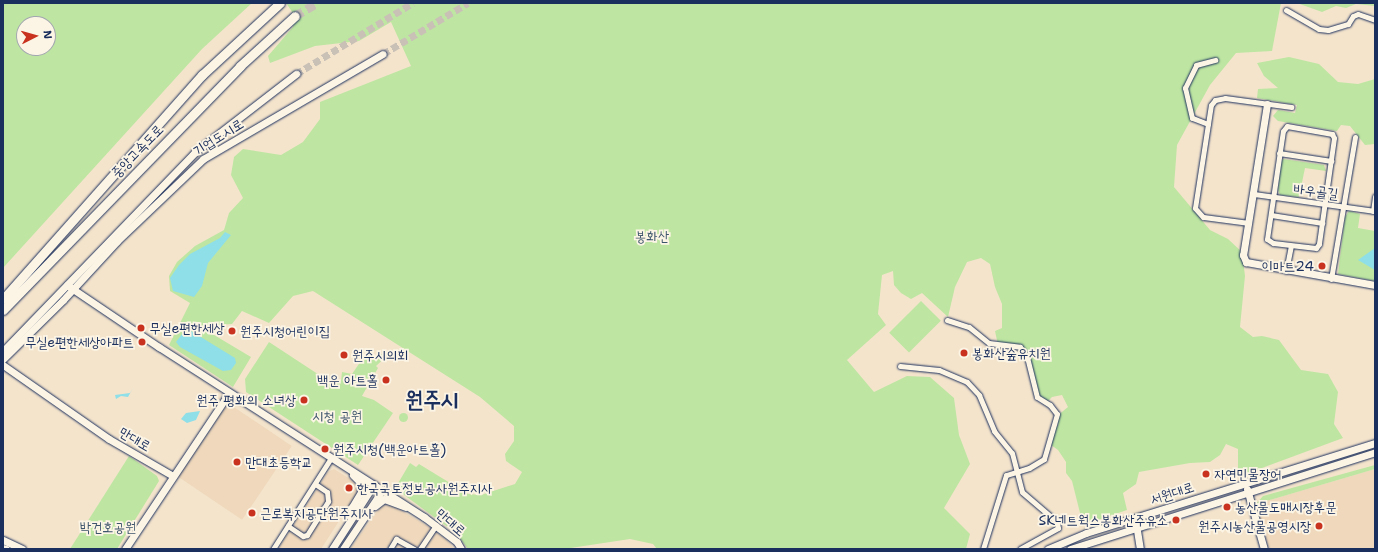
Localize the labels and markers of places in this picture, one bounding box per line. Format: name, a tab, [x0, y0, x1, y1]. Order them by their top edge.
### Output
place label: 이마트24	[1262, 258, 1314, 274]
marker: 이마트24	[1317, 261, 1327, 271]
place label: 무실e편한세상	[149, 320, 225, 336]
marker: 무실e편한세상	[136, 323, 146, 333]
place label: 원주시청어린이집	[240, 323, 330, 339]
marker: 원주시청어린이집	[227, 326, 237, 336]
place label: 무실e편한세상아파트	[25, 334, 134, 350]
marker: 무실e편한세상아파트	[137, 337, 147, 347]
place label: 봉화산숲유치원	[972, 345, 1051, 361]
place label: 원주시의회	[352, 347, 408, 363]
marker: 봉화산숲유치원	[959, 348, 969, 358]
marker: 원주시의회	[339, 350, 349, 360]
place label: 백운 아트홀	[317, 372, 378, 388]
marker: 백운 아트홀	[381, 375, 391, 385]
place label: 원주 평화의 소녀상	[196, 392, 296, 408]
marker: 원주 평화의 소녀상	[299, 395, 309, 405]
place label: 원주시청(백운아트홀)	[333, 441, 446, 457]
marker: 원주시청(백운아트홀)	[320, 444, 330, 454]
place label: 만대초등학교	[245, 454, 313, 470]
marker: 만대초등학교	[232, 457, 242, 467]
place label: 자연민물장어	[1214, 466, 1282, 482]
marker: 자연민물장어	[1201, 469, 1211, 479]
place label: 한국국토정보공사원주지사	[357, 480, 492, 496]
marker: 한국국토정보공사원주지사	[344, 483, 354, 493]
place label: 농산물도매시장후문	[1235, 499, 1336, 515]
marker: 농산물도매시장후문	[1222, 502, 1232, 512]
place label: 근로복지공단원주지사	[260, 505, 373, 521]
marker: 근로복지공단원주지사	[247, 508, 257, 518]
place label: SK네트웍스봉화산주유소	[1039, 512, 1168, 528]
marker: SK네트웍스봉화산주유소	[1171, 515, 1181, 525]
place label: 원주시농산물공영시장	[1198, 518, 1311, 534]
marker: 원주시농산물공영시장	[1314, 521, 1324, 531]

